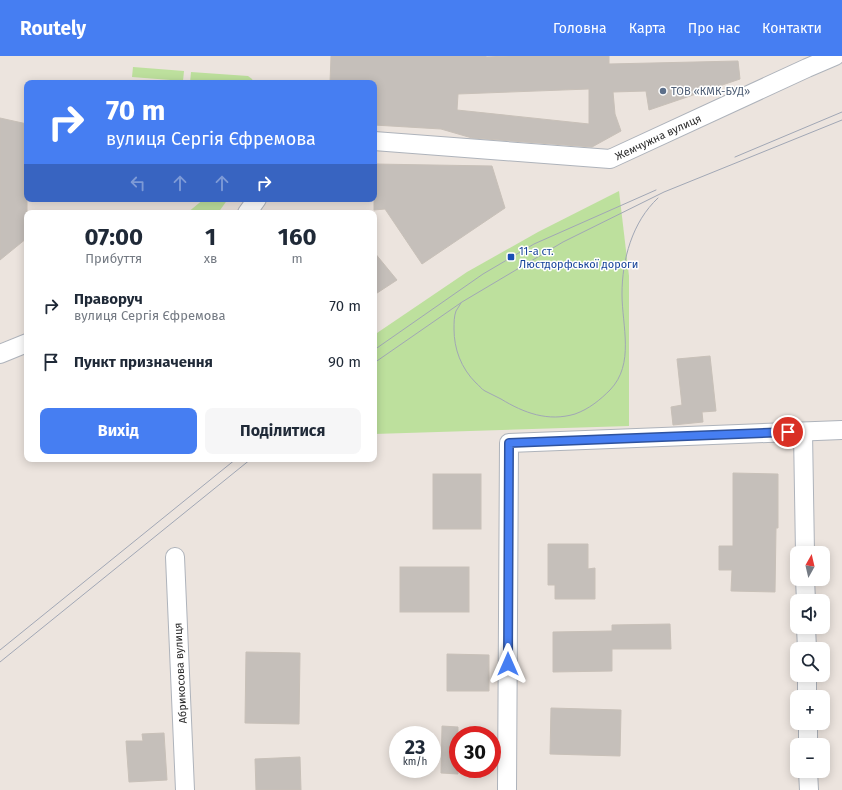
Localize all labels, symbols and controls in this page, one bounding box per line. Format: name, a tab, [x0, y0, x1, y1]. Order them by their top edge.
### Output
text: Routely	[20, 17, 86, 40]
text: Головна	[553, 20, 607, 37]
text: Карта	[629, 20, 666, 37]
text: Про нас	[688, 20, 740, 37]
text: Контакти	[762, 20, 822, 37]
place label: ТОВ «КМК-БУД»	[671, 85, 750, 98]
marker: ТОВ «КМК-БУД»	[658, 86, 668, 96]
text: 70 m	[106, 94, 165, 127]
icon: right	[40, 96, 92, 148]
street label: Жемчужна вулиця	[613, 112, 703, 163]
text: вулиця Сергія Єфремова	[106, 128, 316, 150]
icon: left	[127, 172, 149, 194]
icon: ahead	[169, 172, 191, 194]
icon: ahead	[211, 172, 233, 194]
icon: right	[253, 172, 275, 194]
text: 07:00	[85, 223, 143, 251]
text: 1	[205, 223, 216, 251]
text: 160	[278, 223, 317, 251]
place label: 11-а ст. Люстдорфської дороги	[519, 245, 638, 271]
text: Прибуття	[85, 251, 142, 266]
text: хв	[204, 251, 217, 266]
text: m	[292, 251, 303, 266]
marker: 11-а ст. Люстдорфської дороги	[506, 252, 516, 262]
text: Праворуч	[74, 290, 143, 308]
icon: right	[40, 295, 62, 317]
text: 70 m	[329, 297, 361, 315]
text: вулиця Сергія Єфремова	[74, 308, 226, 323]
icon: arrive	[40, 351, 62, 373]
text: Пункт призначення	[74, 353, 213, 371]
text: 90 m	[328, 353, 361, 371]
button: Вихід	[40, 408, 197, 454]
button: Поділитися	[205, 408, 361, 454]
pin	[771, 415, 805, 449]
icon: arrive	[777, 421, 799, 443]
north arrow	[790, 546, 830, 586]
map controls	[790, 546, 830, 778]
button: sound	[790, 594, 830, 634]
street label: Абрикосова вулиця	[171, 622, 190, 724]
button: search	[790, 642, 830, 682]
position arrow	[487, 643, 529, 685]
button: +	[790, 690, 830, 730]
speed limit sign: 30	[449, 726, 501, 778]
text: 23	[405, 735, 425, 759]
button: −	[790, 738, 830, 778]
text: km/h	[403, 756, 427, 768]

